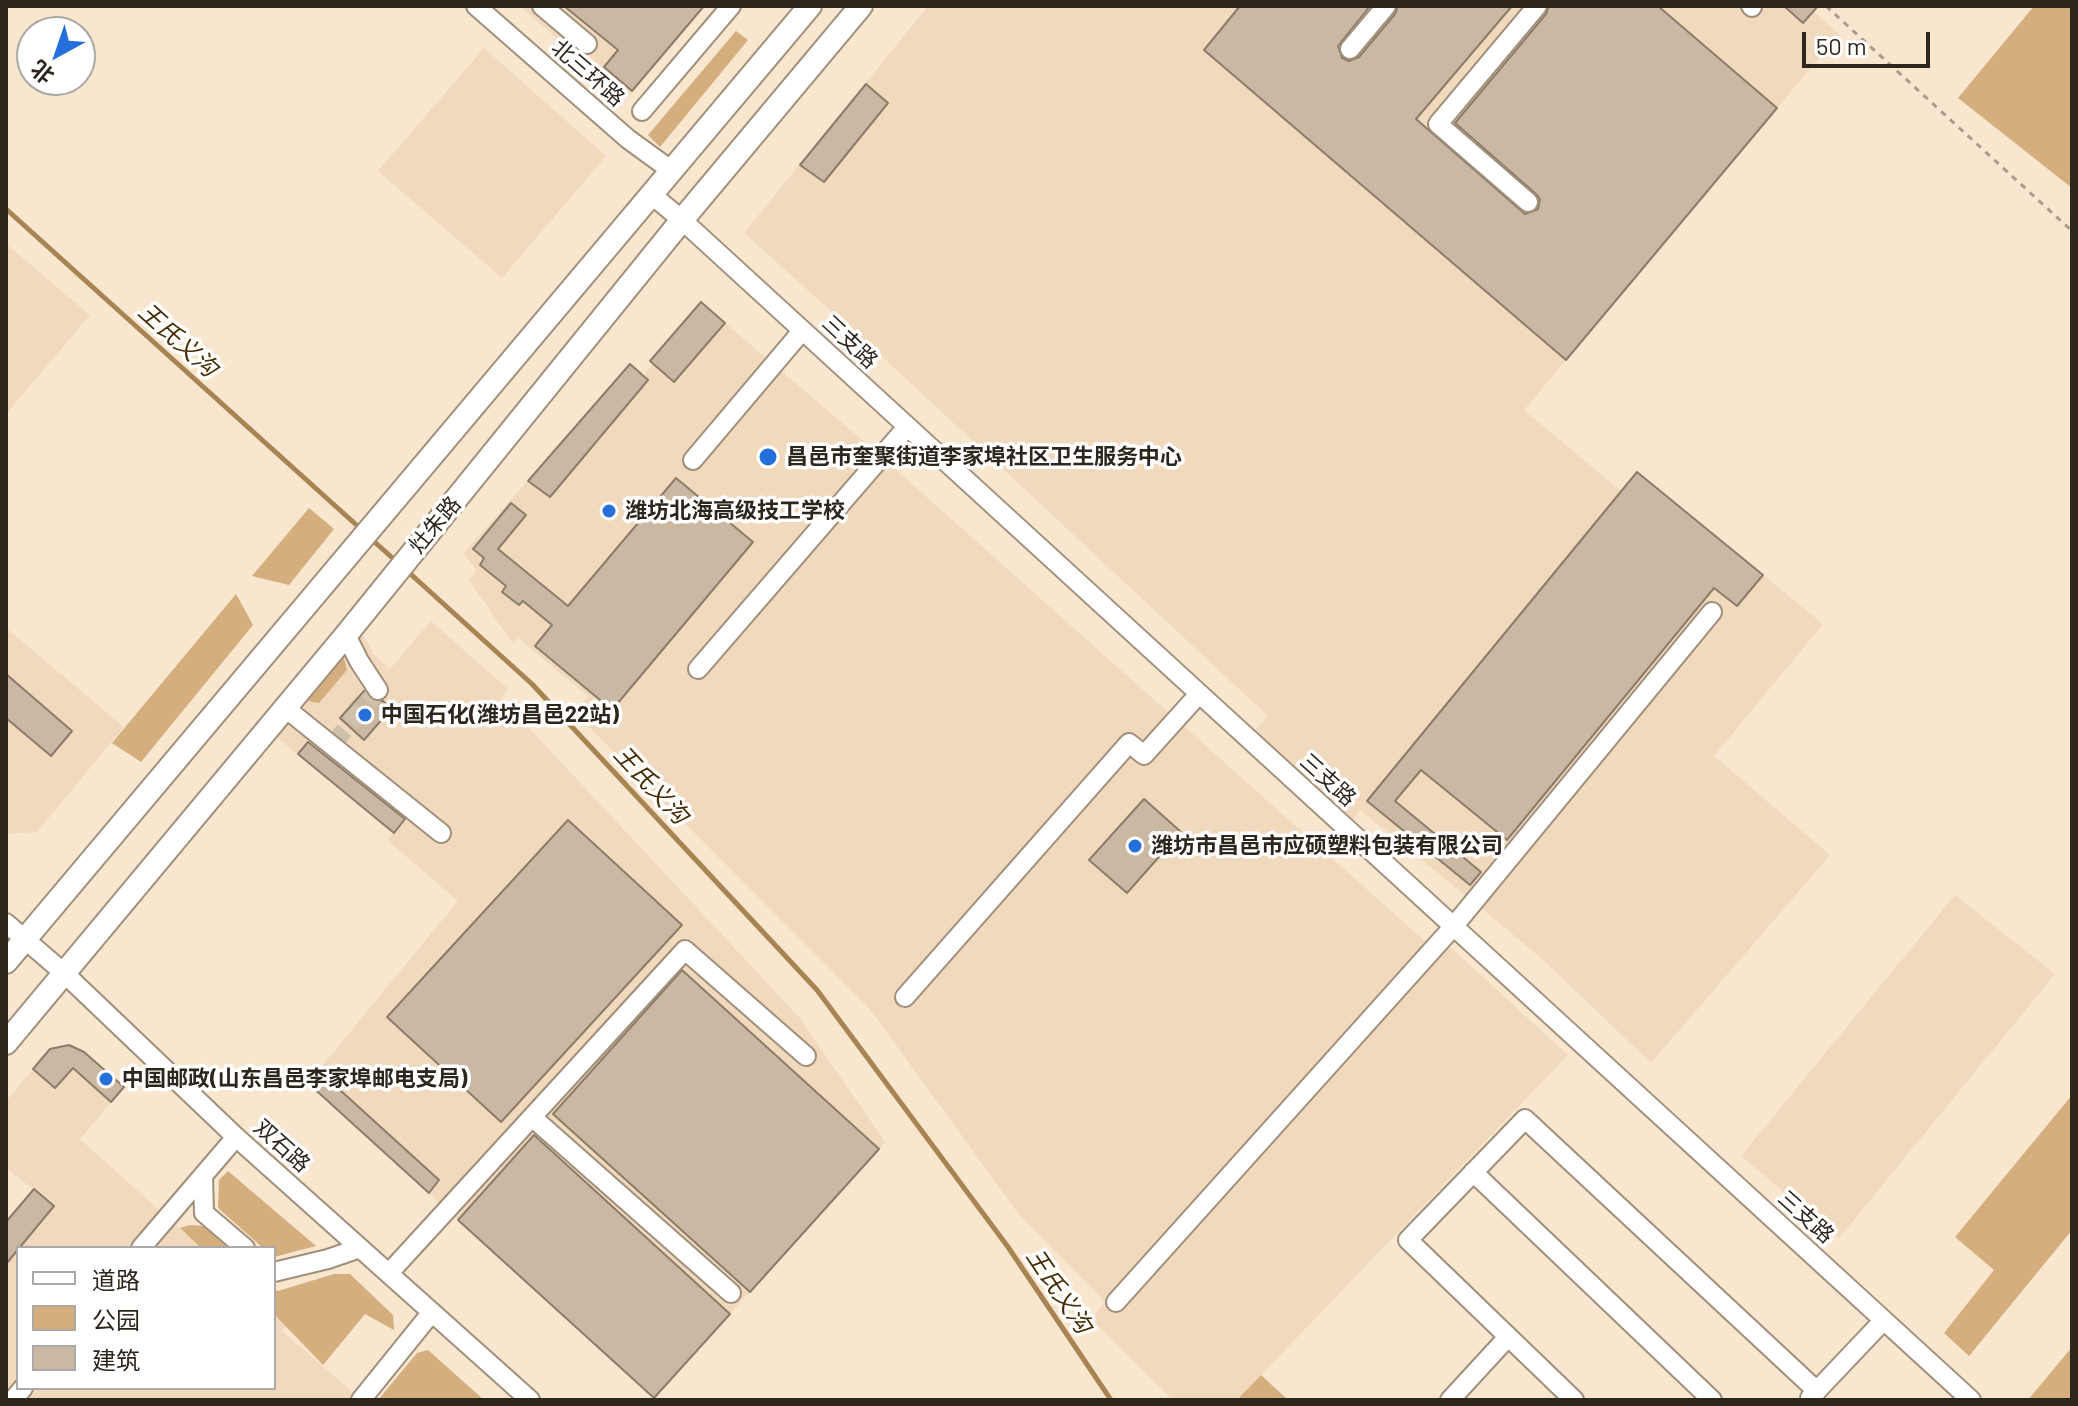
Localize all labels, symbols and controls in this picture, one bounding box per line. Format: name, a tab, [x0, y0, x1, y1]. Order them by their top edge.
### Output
north arrow	[16, 16, 96, 96]
scale bar	[1806, 16, 1934, 66]
text: 50 m	[1816, 31, 1867, 60]
street label: 北三环路	[546, 34, 630, 112]
text: 北	[25, 56, 59, 90]
water label: 王氏义沟	[133, 297, 223, 383]
street label: 三支路	[817, 310, 883, 374]
place label: 昌邑市奎聚街道李家埠社区卫生服务中心	[786, 444, 1182, 470]
marker: 昌邑市奎聚街道李家埠社区卫生服务中心	[757, 446, 779, 468]
street label: 灶朱路	[404, 491, 466, 559]
place label: 潍坊北海高级技工学校	[625, 498, 845, 524]
marker: 潍坊北海高级技工学校	[600, 502, 618, 520]
place label: 中国石化(潍坊昌邑22站)	[381, 702, 619, 728]
marker: 中国石化(潍坊昌邑22站)	[356, 706, 374, 724]
water label: 王氏义沟	[608, 740, 694, 830]
street label: 三支路	[1295, 748, 1361, 812]
place label: 潍坊市昌邑市应硕塑料包装有限公司	[1151, 833, 1503, 859]
marker: 潍坊市昌邑市应硕塑料包装有限公司	[1126, 837, 1144, 855]
place label: 中国邮政(山东昌邑李家埠邮电支局)	[122, 1066, 467, 1092]
marker: 中国邮政(山东昌邑李家埠邮电支局)	[97, 1070, 115, 1088]
street label: 双石路	[249, 1114, 315, 1178]
street label: 三支路	[1773, 1185, 1839, 1249]
water label: 王氏义沟	[1020, 1243, 1098, 1339]
legend	[16, 1246, 276, 1390]
text: 道路	[92, 1265, 140, 1294]
text: 公园	[92, 1305, 140, 1334]
text: 建筑	[92, 1345, 140, 1374]

